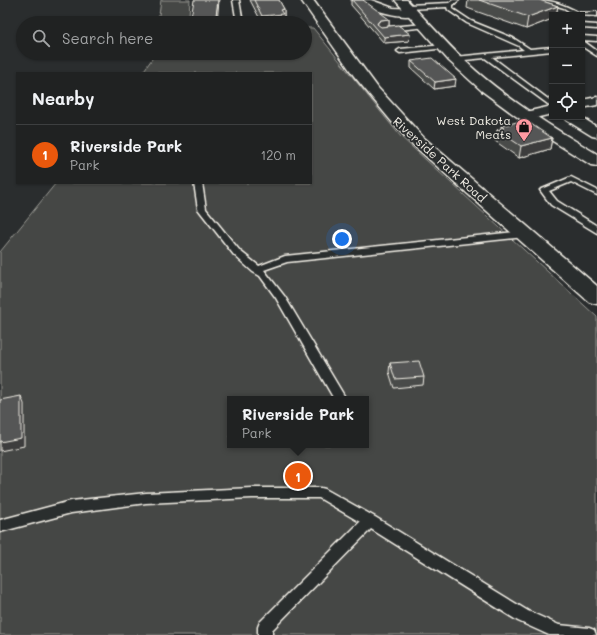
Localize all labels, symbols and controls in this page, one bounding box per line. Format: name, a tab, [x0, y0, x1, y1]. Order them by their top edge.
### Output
map controls	[549, 12, 585, 120]
button: +	[549, 12, 585, 48]
search box	[16, 16, 312, 60]
icon: search	[30, 27, 52, 49]
text: Search here	[62, 28, 153, 48]
button: −	[549, 48, 585, 84]
button: locate	[549, 84, 585, 120]
text: Nearby	[32, 87, 94, 109]
place label: West Dakota Meats	[436, 112, 511, 142]
street label: Riverside Park Road	[390, 113, 490, 206]
shop icon: West Dakota Meats	[514, 117, 534, 142]
text: Riverside Park	[70, 136, 182, 156]
text: 1	[42, 146, 48, 163]
text: 120 m	[260, 146, 296, 163]
text: Park	[70, 156, 99, 173]
your location	[332, 229, 352, 249]
popup	[227, 396, 369, 448]
text: Riverside Park	[242, 404, 354, 424]
text: Park	[242, 424, 271, 441]
pin: 1	[285, 461, 311, 491]

